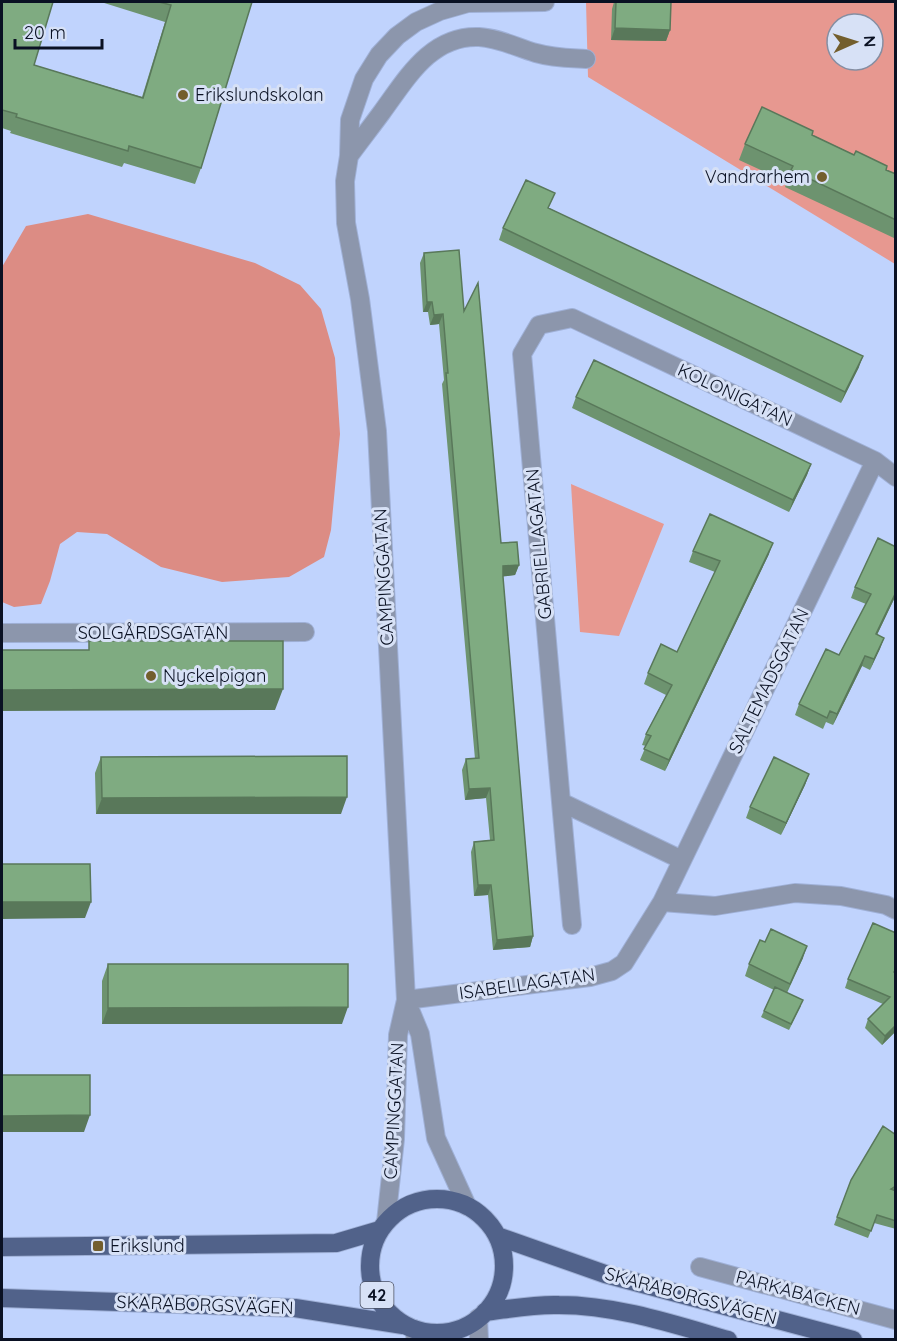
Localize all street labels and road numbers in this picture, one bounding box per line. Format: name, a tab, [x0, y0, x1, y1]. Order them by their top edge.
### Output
street label: KOLONIGATAN	[674, 358, 796, 431]
street label: GABRIELLAGATAN	[520, 468, 557, 620]
street label: CAMPINGGATAN	[368, 508, 399, 646]
street label: SALTEMADSGATAN	[723, 604, 814, 757]
street label: SOLGÅRDSGATAN	[78, 621, 228, 644]
street label: ISABELLAGATAN	[458, 963, 596, 1004]
street label: CAMPINGGATAN	[378, 1042, 409, 1180]
street label: SKARABORGSVÄGEN	[603, 1261, 780, 1330]
street label: PARKABACKEN	[733, 1265, 863, 1320]
road number: 42	[360, 1282, 394, 1308]
street label: SKARABORGSVÄGEN	[116, 1290, 294, 1319]

